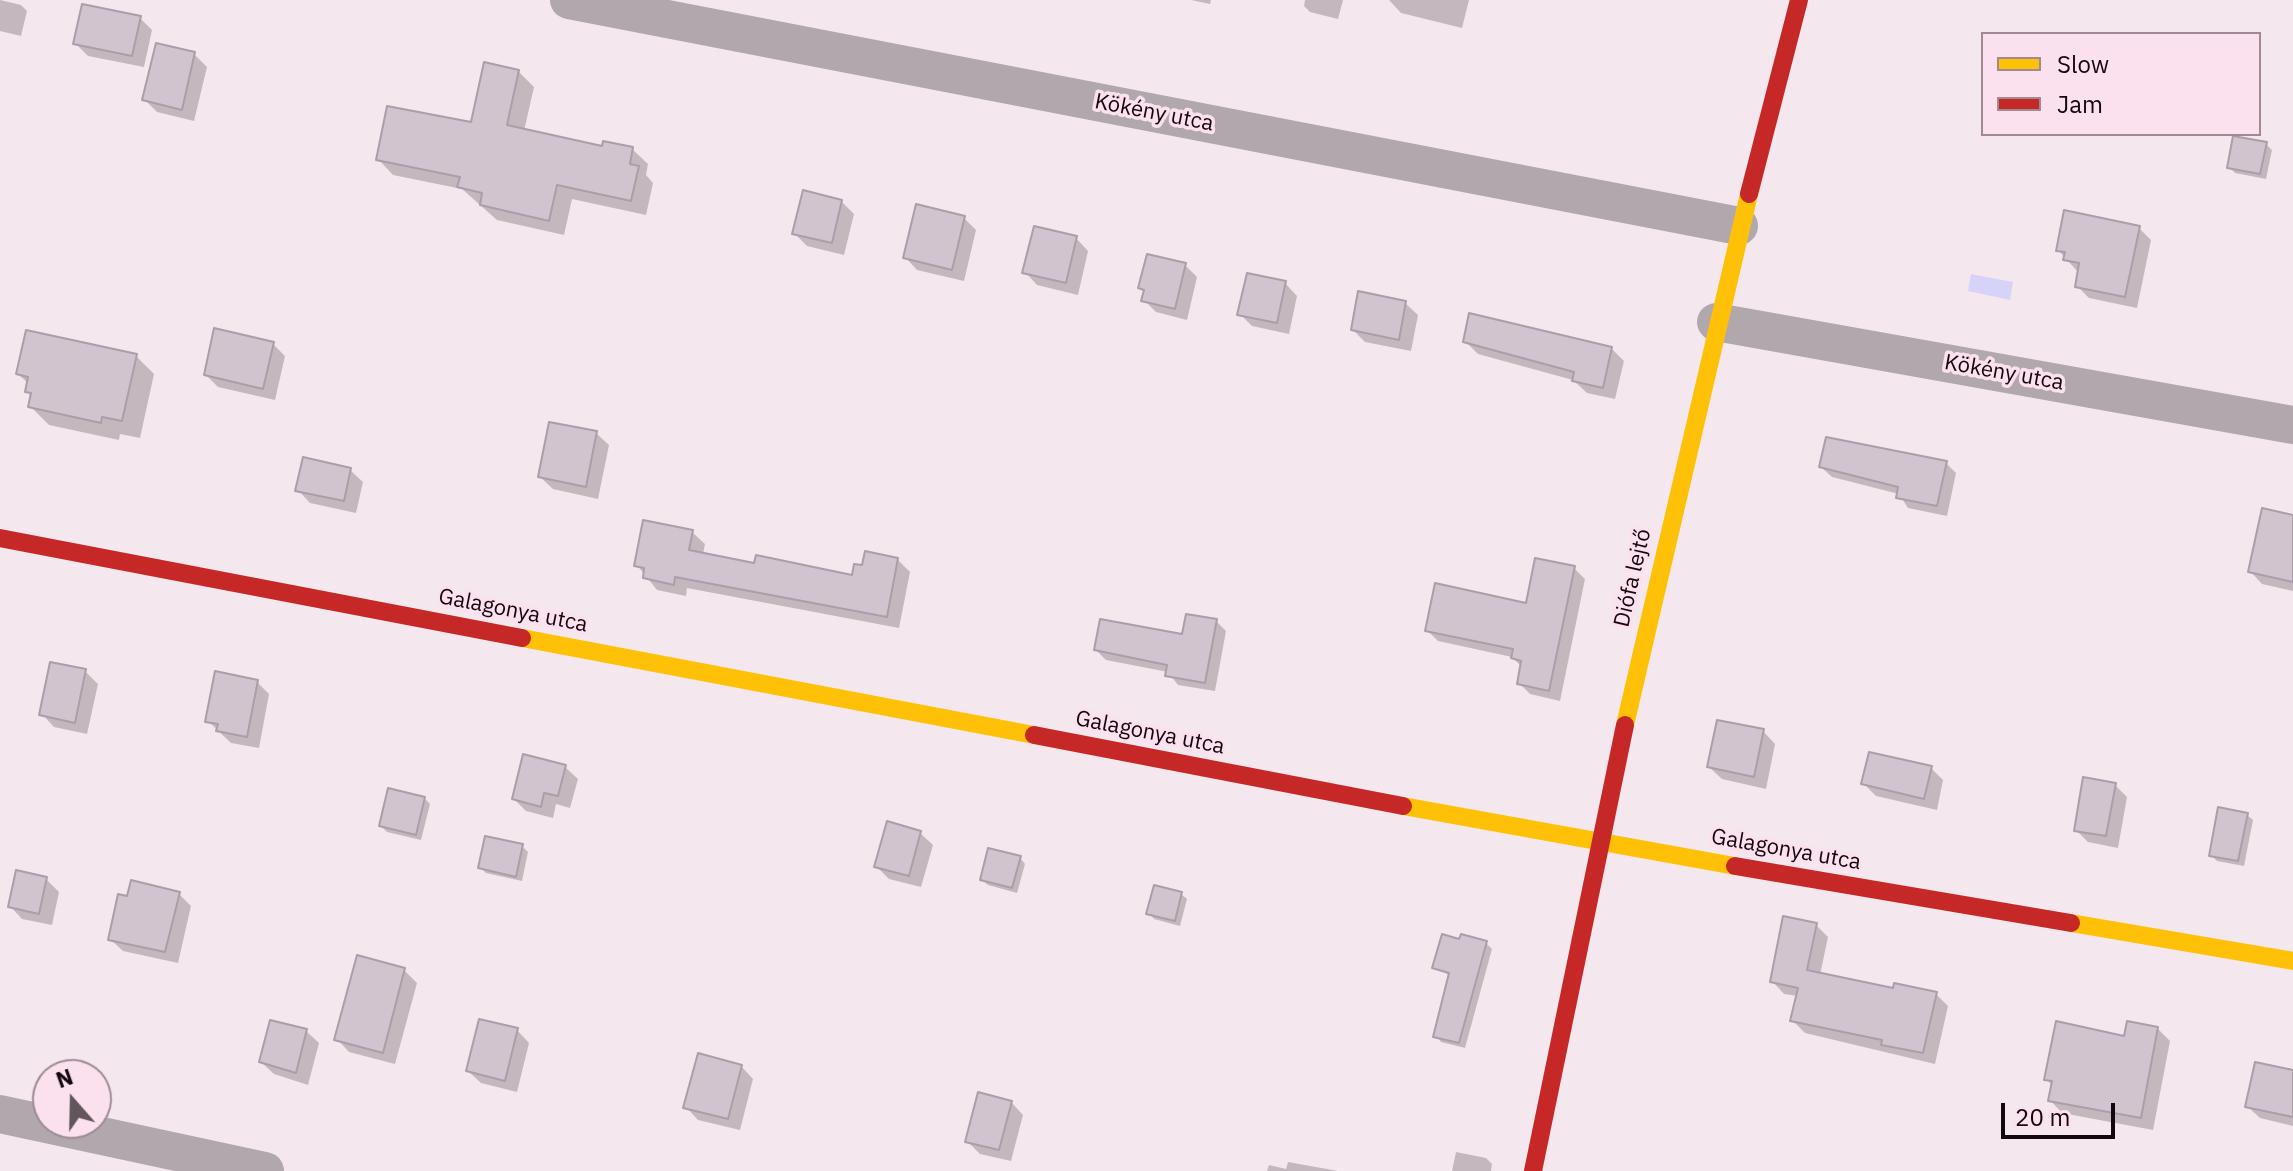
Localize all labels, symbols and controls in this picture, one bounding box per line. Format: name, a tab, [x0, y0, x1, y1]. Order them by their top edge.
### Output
legend	[1981, 32, 2261, 136]
text: Slow	[2057, 48, 2109, 80]
text: Jam	[2057, 88, 2103, 120]
street label: Kökény utca	[1092, 89, 1216, 137]
street label: Kökény utca	[1942, 350, 2066, 396]
street label: Diófa lejtő	[1609, 526, 1657, 630]
street label: Galagonya utca	[436, 584, 590, 638]
street label: Galagonya utca	[1073, 706, 1227, 760]
street label: Galagonya utca	[1709, 824, 1863, 876]
north arrow	[32, 1059, 112, 1139]
text: N	[52, 1062, 77, 1094]
scale bar	[2005, 1087, 2119, 1137]
text: 20 m	[2015, 1101, 2070, 1133]

